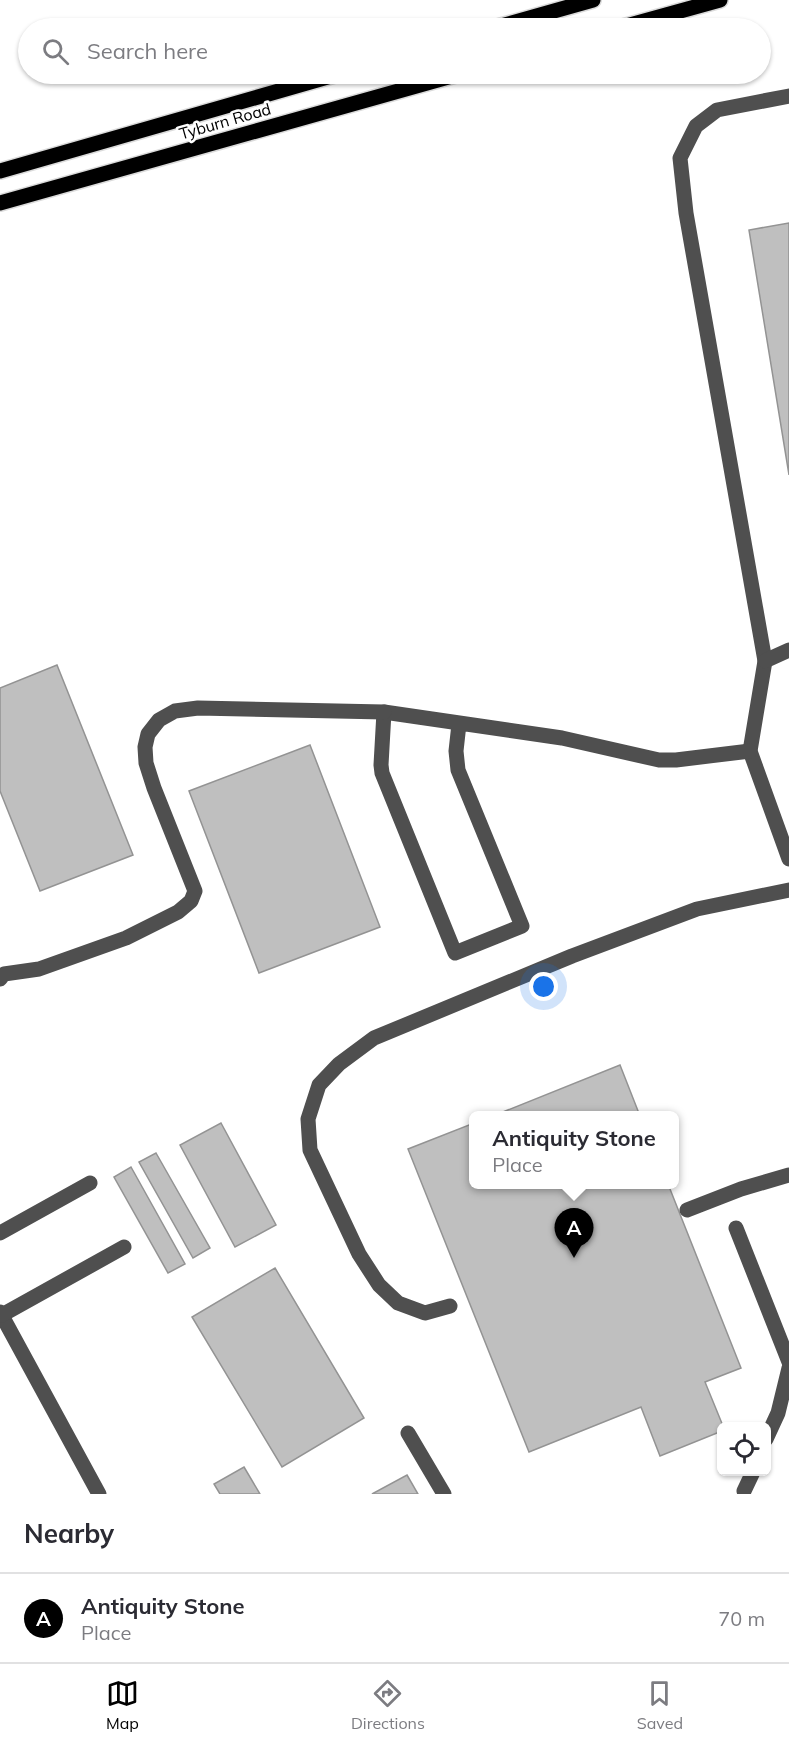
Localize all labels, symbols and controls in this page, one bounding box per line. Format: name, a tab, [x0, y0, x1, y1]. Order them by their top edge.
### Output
search box	[18, 18, 771, 84]
icon: search	[39, 35, 72, 68]
text: Search here	[87, 37, 208, 65]
street label: Tyburn Road	[177, 98, 273, 144]
your location	[529, 972, 558, 1001]
popup	[469, 1111, 679, 1189]
text: Antiquity Stone	[492, 1124, 656, 1152]
text: Place	[492, 1152, 543, 1177]
pin: A	[554, 1208, 594, 1258]
map controls	[717, 1422, 771, 1476]
button: locate	[717, 1422, 771, 1476]
text: Nearby	[24, 1517, 114, 1550]
text: Antiquity Stone	[81, 1592, 244, 1620]
text: A	[36, 1606, 51, 1631]
text: 70 m	[718, 1606, 765, 1631]
text: Place	[81, 1620, 131, 1645]
tab: Map	[106, 1677, 139, 1733]
tab: Directions	[351, 1677, 425, 1733]
tab: Saved	[637, 1677, 683, 1733]

